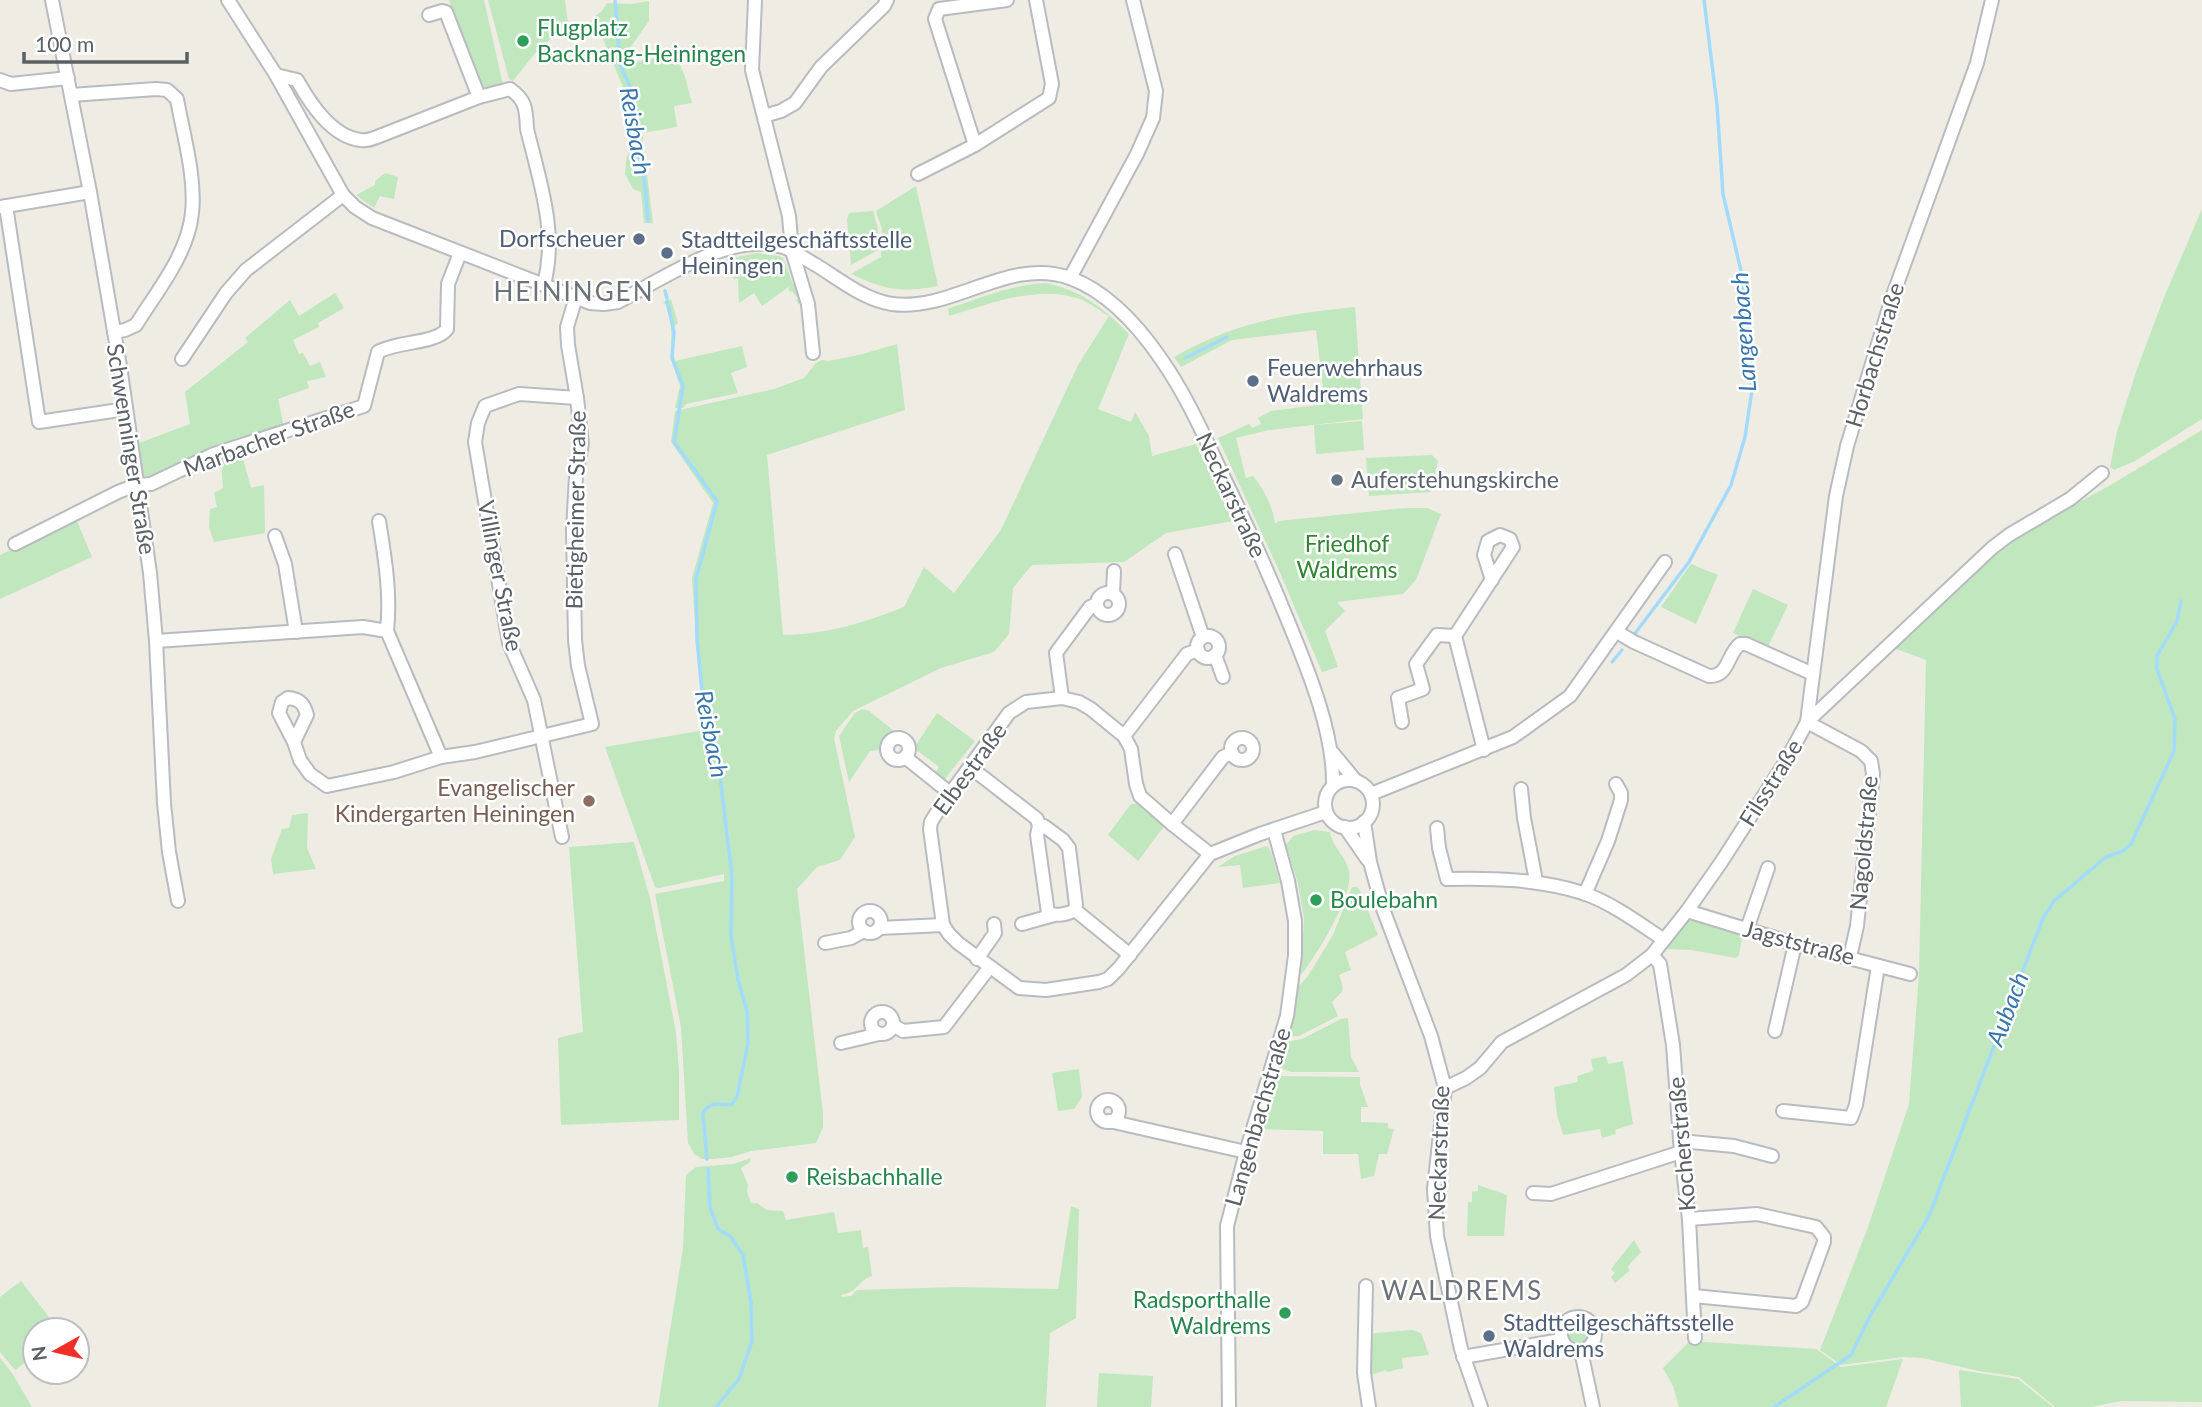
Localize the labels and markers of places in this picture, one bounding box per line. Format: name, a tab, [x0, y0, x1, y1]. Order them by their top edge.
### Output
place label: Flugplatz Backnang-Heiningen	[537, 13, 746, 67]
marker: Flugplatz Backnang-Heiningen	[515, 33, 531, 49]
place label: Dorfscheuer	[499, 224, 626, 252]
place label: Stadtteilgeschäftsstelle Heiningen	[681, 225, 912, 279]
marker: Dorfscheuer	[631, 231, 647, 247]
marker: Stadtteilgeschäftsstelle Heiningen	[659, 245, 675, 261]
place label: Feuerwehrhaus Waldrems	[1267, 353, 1423, 407]
marker: Feuerwehrhaus Waldrems	[1245, 373, 1261, 389]
place label: Auferstehungskirche	[1351, 465, 1559, 493]
marker: Auferstehungskirche	[1329, 472, 1345, 488]
place label: Evangelischer Kindergarten Heiningen	[335, 773, 576, 827]
marker: Evangelischer Kindergarten Heiningen	[581, 793, 597, 809]
place label: Boulebahn	[1330, 885, 1438, 913]
marker: Boulebahn	[1308, 892, 1324, 908]
place label: Reisbachhalle	[806, 1162, 943, 1190]
marker: Reisbachhalle	[784, 1169, 800, 1185]
place label: Radsporthalle Waldrems	[1133, 1285, 1271, 1339]
marker: Radsporthalle Waldrems	[1277, 1305, 1293, 1321]
place label: Stadtteilgeschäftsstelle Waldrems	[1503, 1308, 1734, 1362]
marker: Stadtteilgeschäftsstelle Waldrems	[1481, 1328, 1497, 1344]

